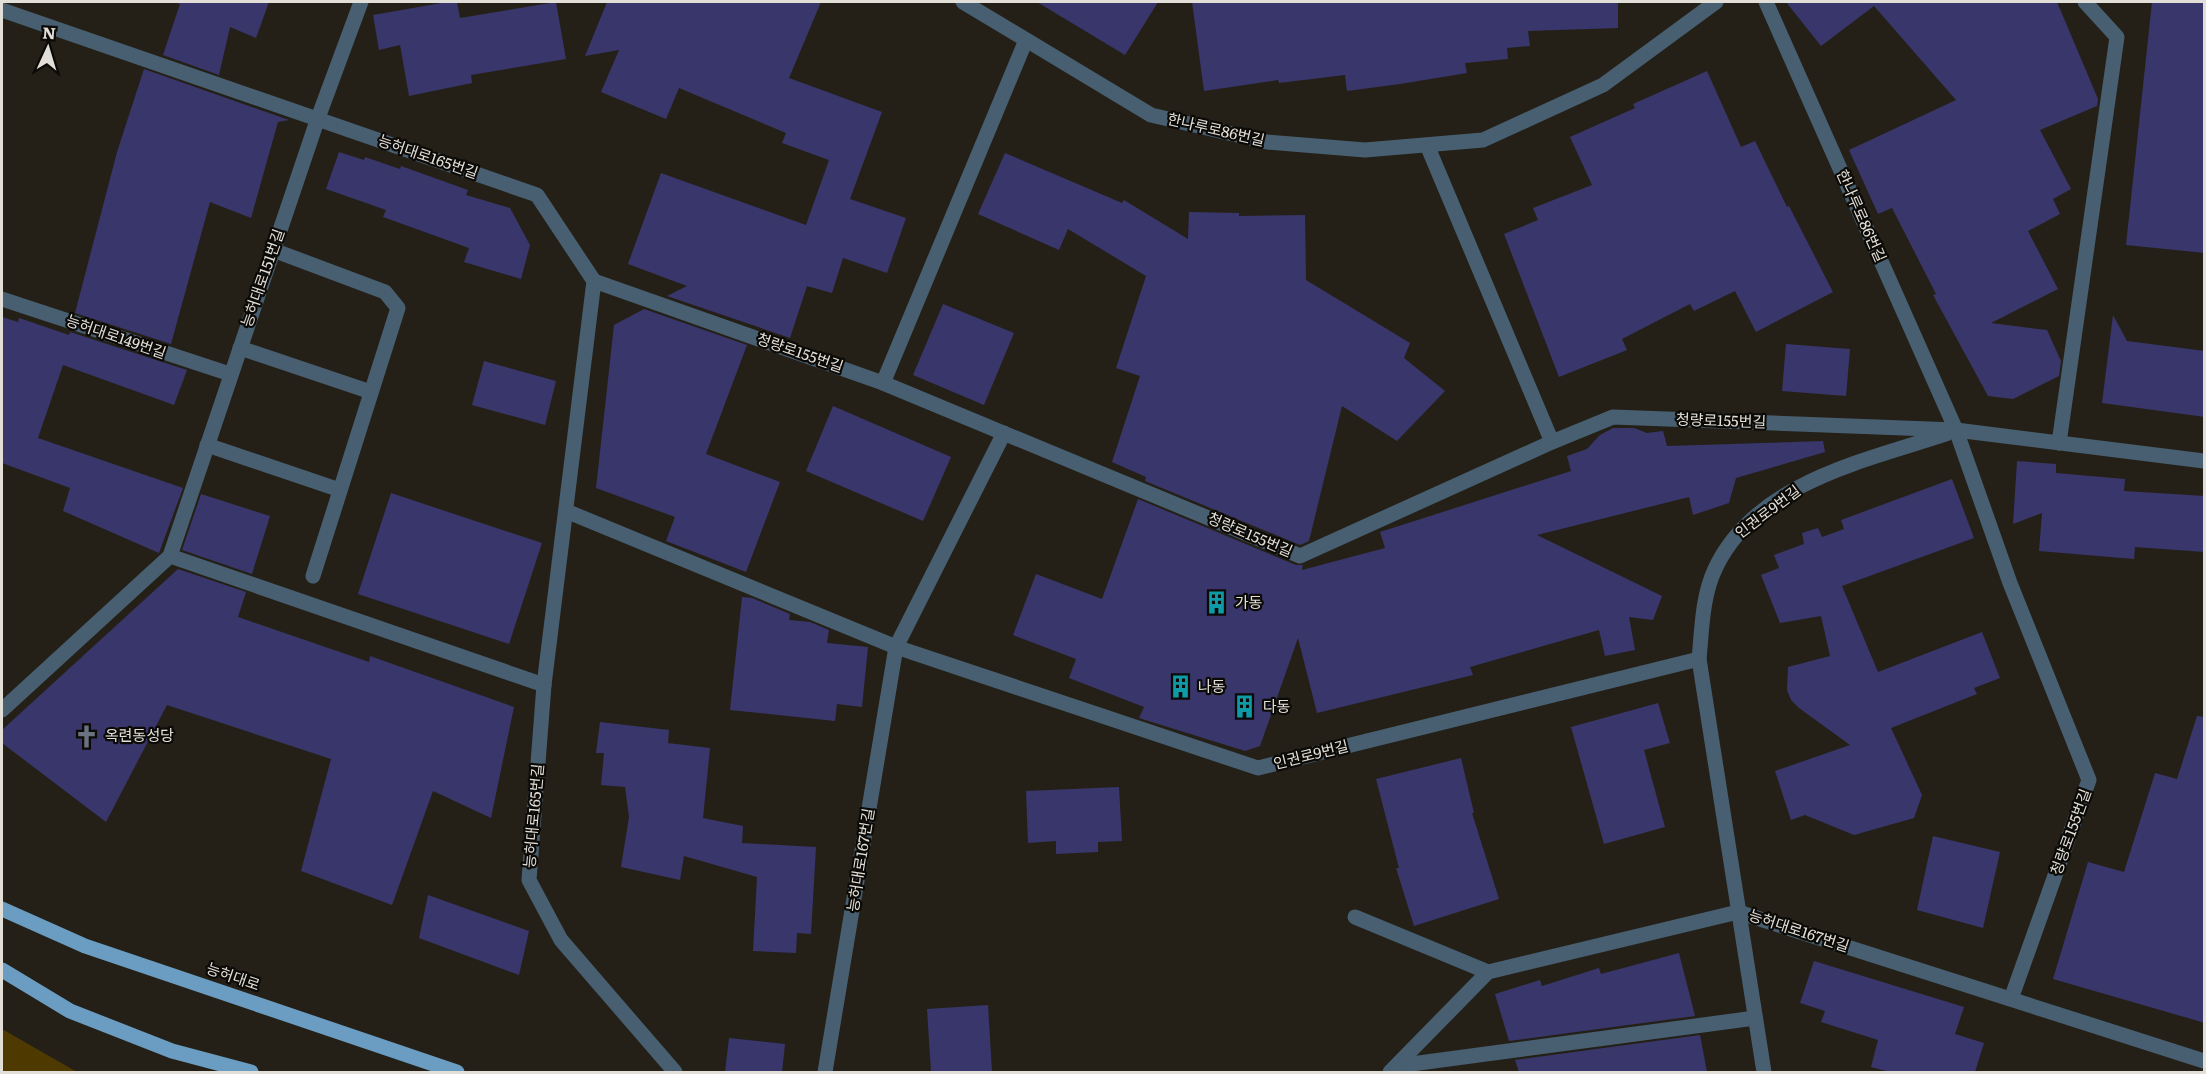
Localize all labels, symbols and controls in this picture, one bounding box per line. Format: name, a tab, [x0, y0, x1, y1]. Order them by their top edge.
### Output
north arrow	[18, 18, 78, 78]
text: N	[42, 20, 57, 44]
street label: 한나루로86번길	[1165, 106, 1267, 151]
street label: 능허대로165번길	[375, 128, 482, 183]
street label: 한나루로86번길	[1832, 165, 1893, 265]
street label: 능허대로151번길	[234, 225, 289, 330]
street label: 능허대로149번길	[63, 308, 170, 363]
street label: 청량로155번길	[754, 326, 847, 377]
street label: 청량로155번길	[1675, 406, 1767, 433]
street label: 인권로9번길	[1729, 478, 1805, 543]
street label: 청량로155번길	[1205, 505, 1297, 562]
building icon: 가동	[1204, 590, 1230, 616]
place label: 가동	[1235, 590, 1263, 613]
building icon: 나동	[1167, 674, 1193, 700]
place label: 나동	[1198, 674, 1226, 697]
building icon: 다동	[1232, 694, 1258, 720]
place label: 다동	[1263, 694, 1291, 717]
church icon: 옥련동성당	[74, 723, 100, 749]
place label: 옥련동성당	[105, 723, 174, 746]
street label: 인권로9번길	[1271, 733, 1351, 774]
street label: 능허대로165번길	[516, 763, 549, 869]
street label: 청량로155번길	[2043, 785, 2096, 878]
street label: 능허대로167번길	[840, 806, 879, 913]
street label: 능허대로167번길	[1746, 902, 1853, 957]
street label: 능허대로	[204, 956, 263, 995]

